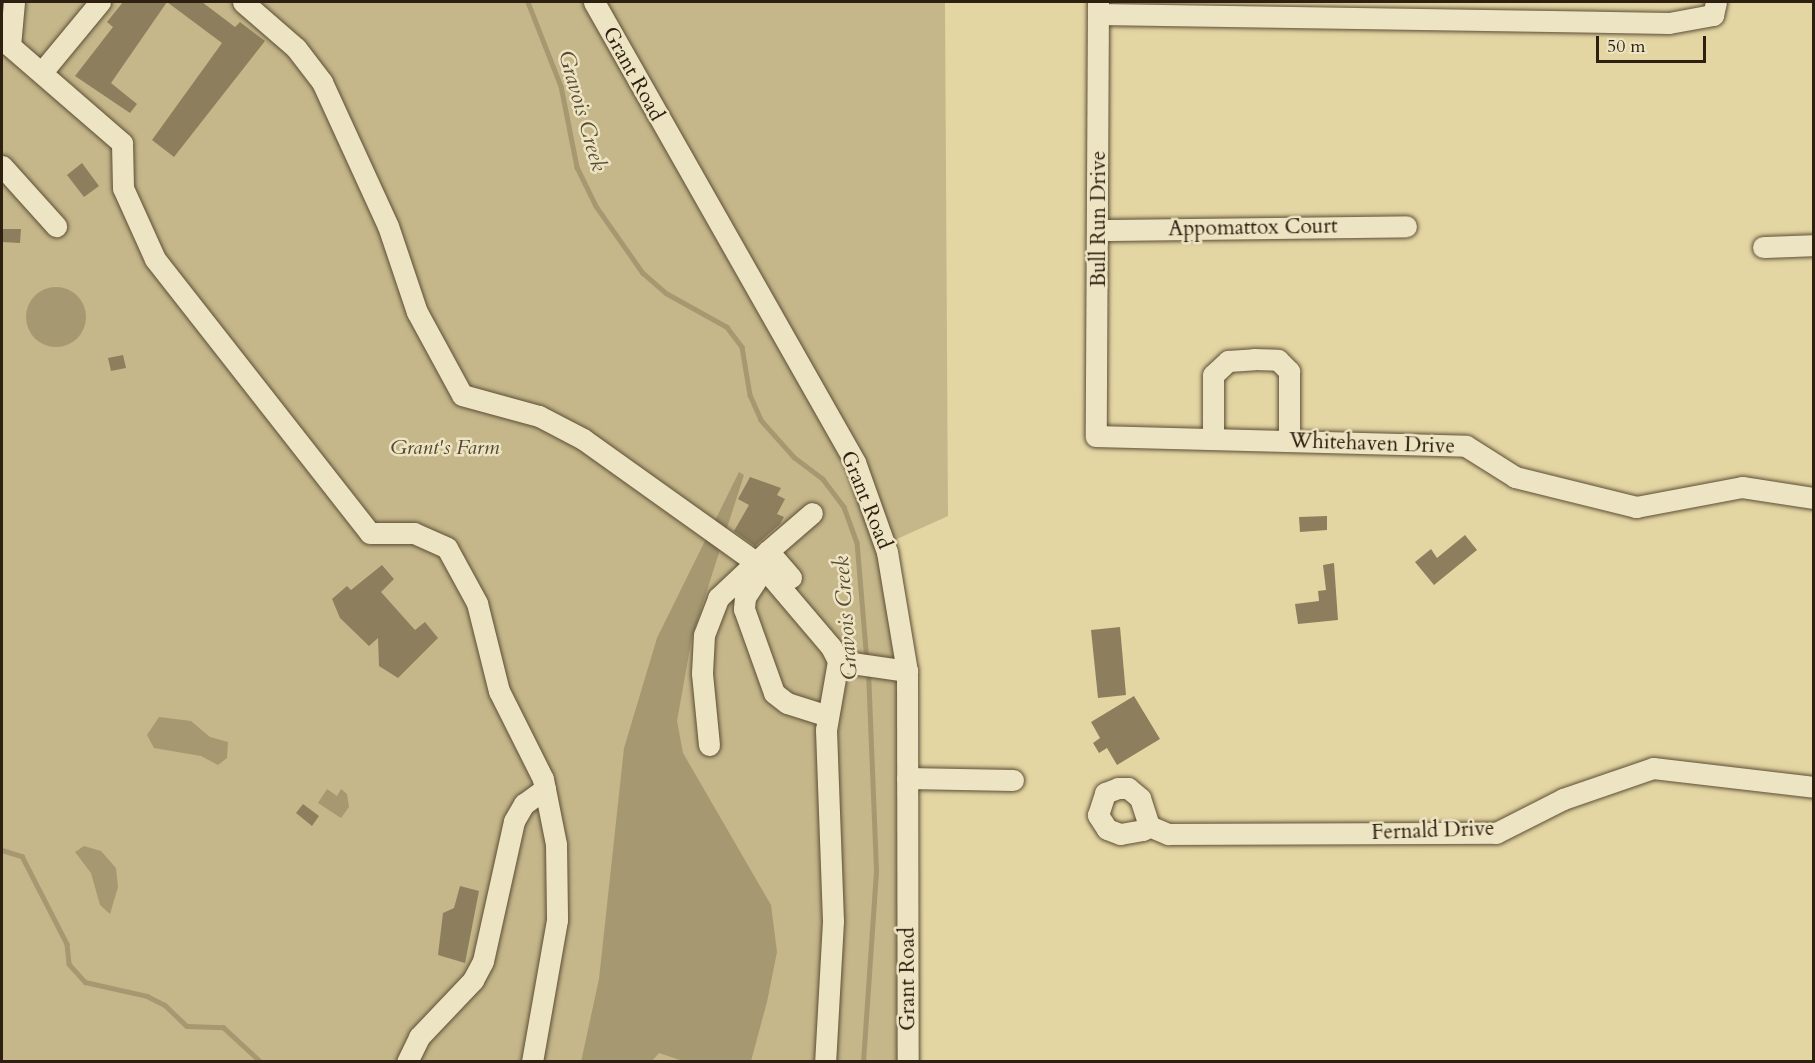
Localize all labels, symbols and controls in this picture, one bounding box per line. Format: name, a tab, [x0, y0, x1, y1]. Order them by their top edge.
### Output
street label: Grant Road	[597, 23, 669, 125]
scale bar	[1599, 24, 1708, 62]
text: 50 m	[1607, 34, 1646, 59]
water label: Gravois Creek	[552, 48, 612, 174]
street label: Bull Run Drive	[1086, 151, 1112, 287]
street label: Appomattox Court	[1168, 214, 1338, 242]
street label: Whitehaven Drive	[1289, 429, 1455, 459]
park label: Grant's Farm	[390, 435, 500, 461]
street label: Grant Road	[835, 447, 897, 553]
water label: Gravois Creek	[829, 555, 863, 681]
street label: Fernald Drive	[1371, 816, 1495, 846]
street label: Grant Road	[895, 927, 921, 1031]

